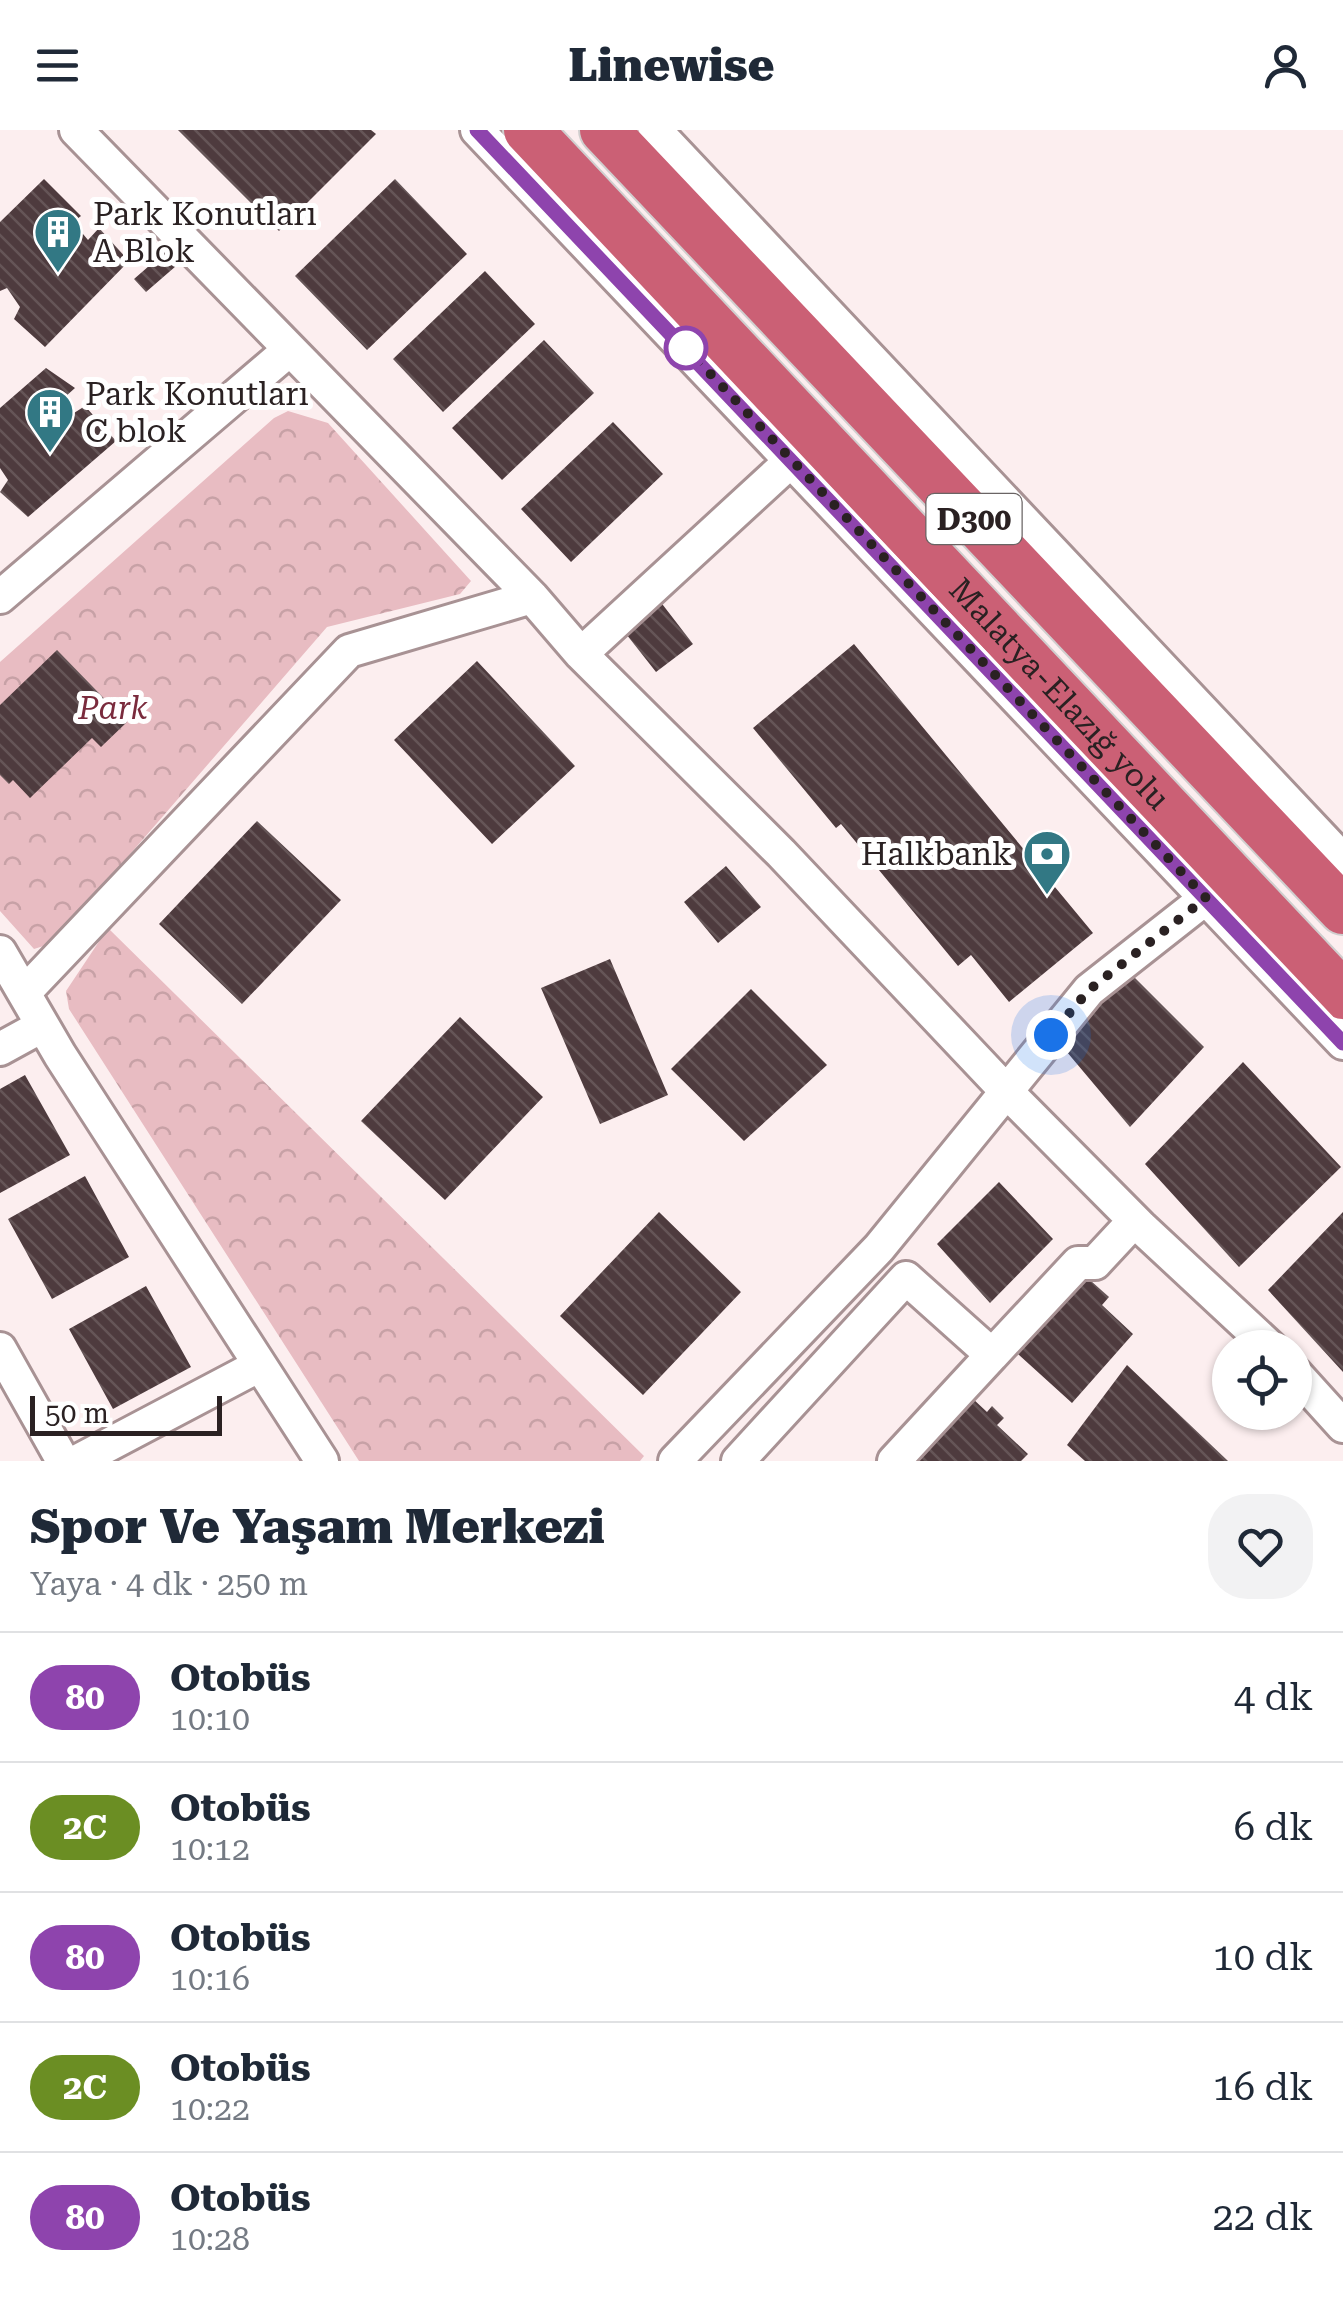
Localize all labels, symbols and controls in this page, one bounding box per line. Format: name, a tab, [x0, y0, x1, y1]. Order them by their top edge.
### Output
icon: menu	[30, 38, 85, 93]
icon: person	[1258, 38, 1313, 93]
text: Linewise	[568, 39, 775, 92]
place label: Park Konutları A Blok	[93, 195, 317, 270]
building icon: Park Konutları A Blok	[32, 206, 84, 274]
unlabelled marker	[665, 327, 707, 369]
place label: Park Konutları C blok	[85, 375, 309, 450]
building icon: Park Konutları C blok	[24, 386, 76, 454]
road number: D300	[926, 494, 1022, 544]
street label: Malatya-Elazığ yolu	[942, 571, 1177, 818]
park label: Park	[77, 689, 148, 727]
bank icon: Halkbank	[1021, 828, 1073, 896]
place label: Halkbank	[861, 835, 1012, 873]
your location	[1026, 1010, 1076, 1060]
map controls	[1212, 1330, 1312, 1430]
button: locate	[1212, 1330, 1312, 1430]
scale bar	[30, 1391, 222, 1436]
text: 50 m	[45, 1397, 109, 1430]
button: heart	[1208, 1494, 1313, 1599]
text: Spor Ve Yaşam Merkezi	[30, 1499, 605, 1555]
text: Yaya · 4 dk · 250 m	[30, 1565, 308, 1603]
text: Otobüs	[170, 1656, 311, 1700]
text: 4 dk	[1234, 1675, 1313, 1719]
text: 80	[65, 1677, 105, 1718]
text: 10:10	[170, 1700, 250, 1738]
text: Otobüs	[170, 1786, 311, 1830]
text: 6 dk	[1234, 1805, 1313, 1849]
text: 2C	[63, 1807, 107, 1848]
text: 10:12	[170, 1830, 250, 1868]
text: Otobüs	[170, 1916, 311, 1960]
text: 10 dk	[1212, 1935, 1313, 1979]
text: 80	[65, 1937, 105, 1978]
text: 10:16	[170, 1960, 250, 1998]
text: Otobüs	[170, 2046, 311, 2090]
text: 16 dk	[1212, 2065, 1313, 2109]
text: 2C	[63, 2067, 107, 2108]
text: 10:22	[170, 2090, 250, 2128]
text: Otobüs	[170, 2176, 311, 2220]
text: 22 dk	[1212, 2195, 1313, 2239]
text: 80	[65, 2197, 105, 2238]
text: 10:28	[170, 2220, 250, 2258]

